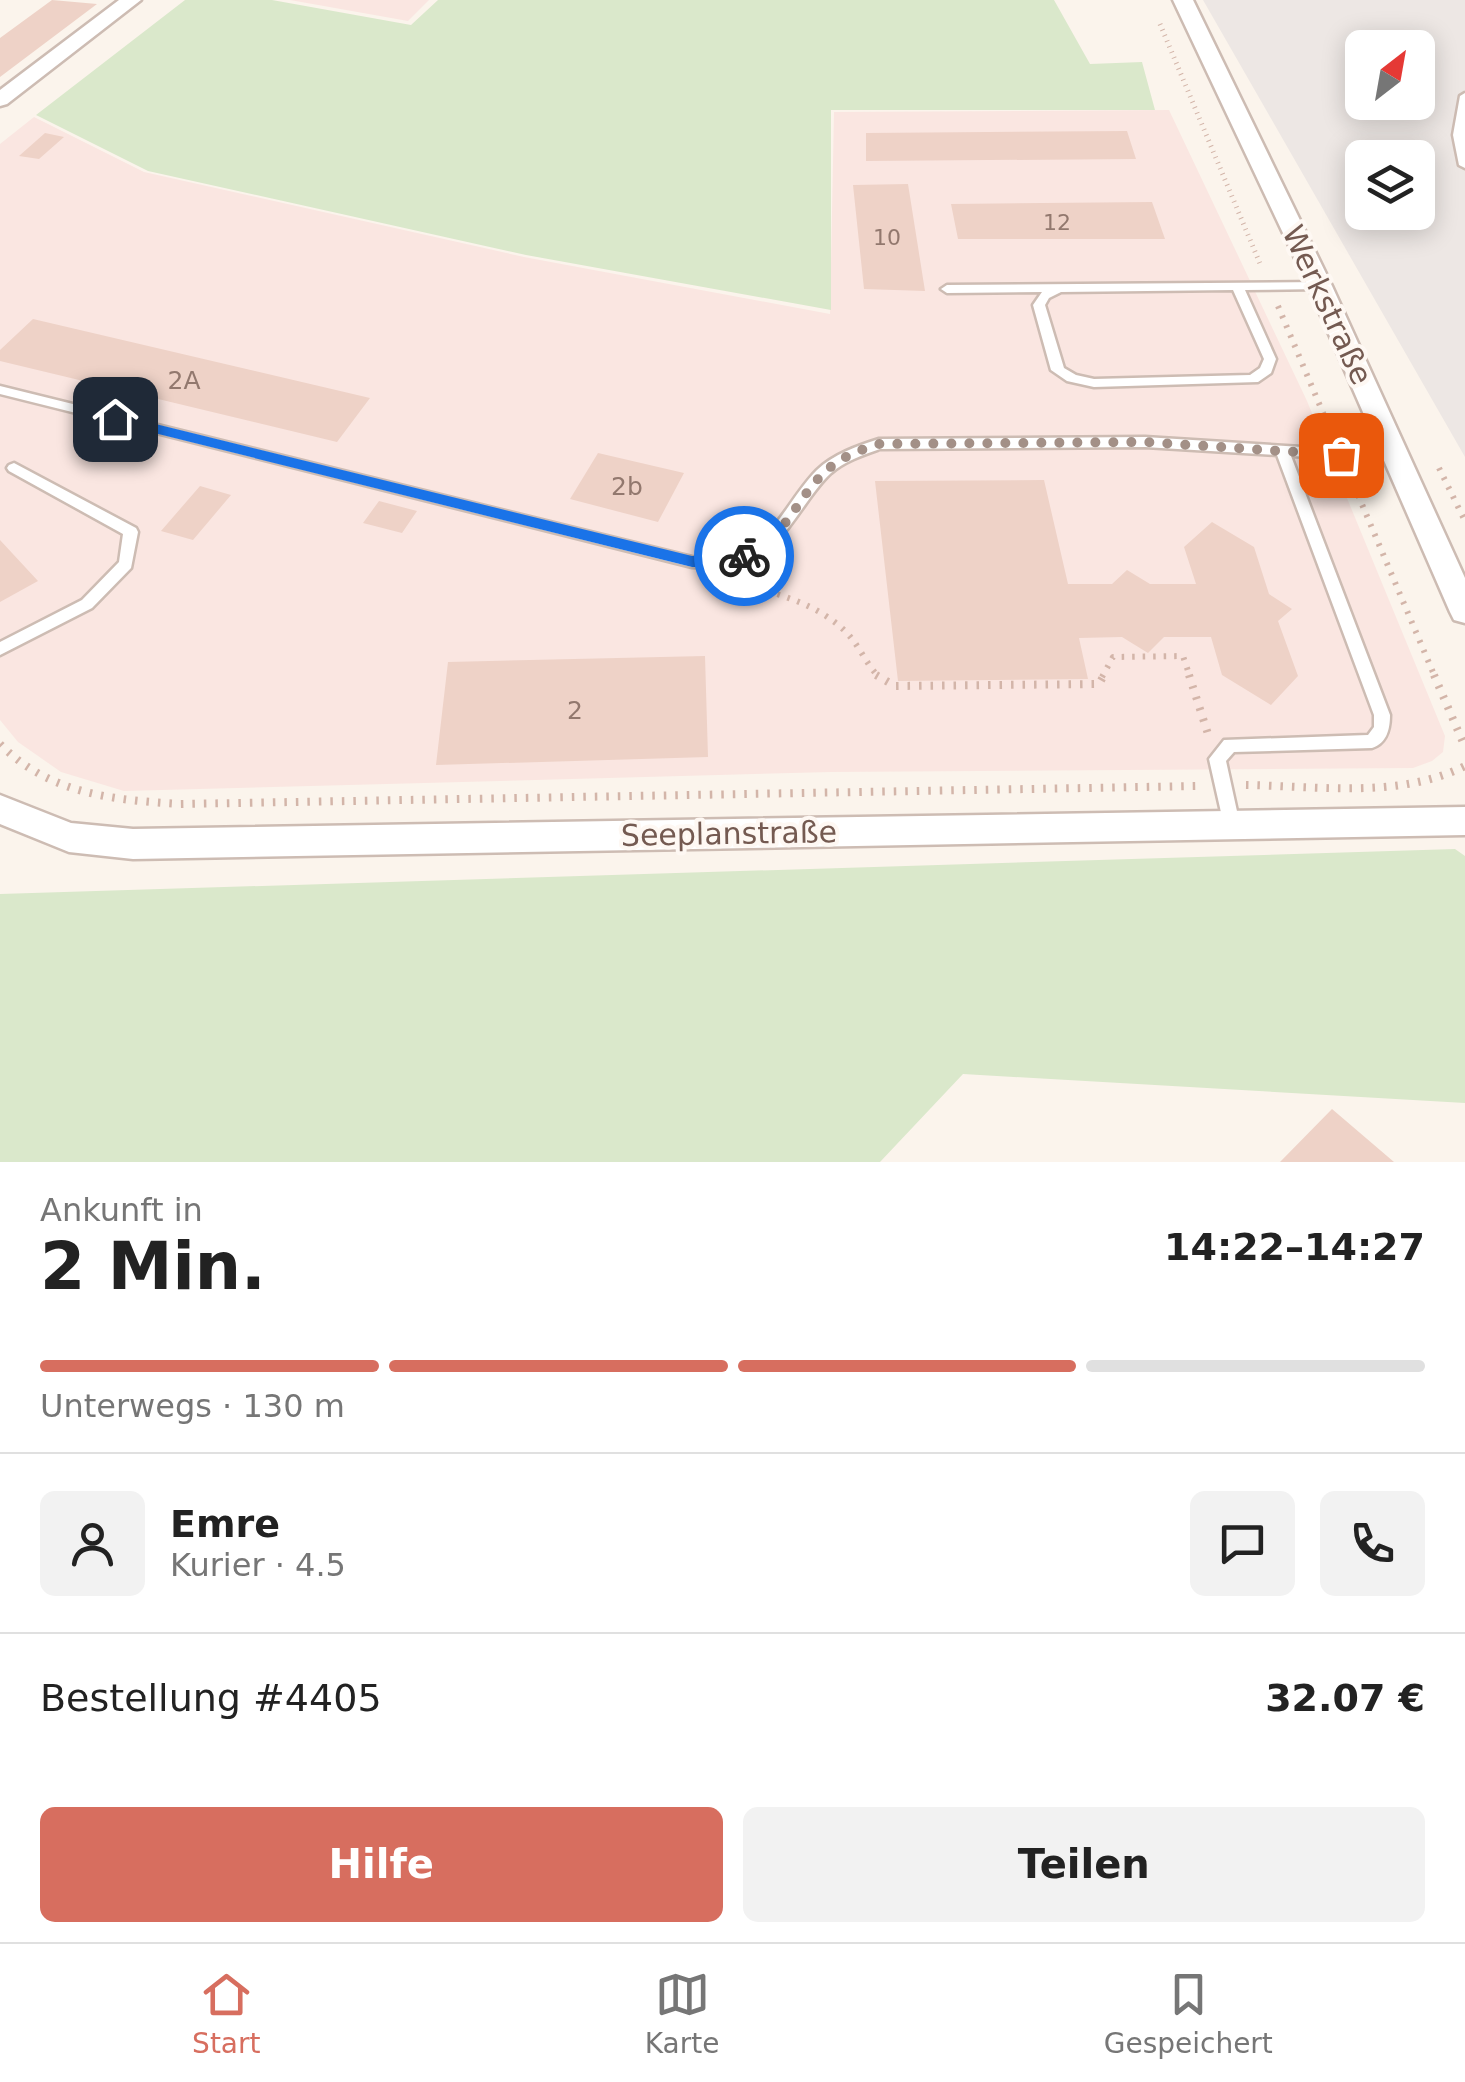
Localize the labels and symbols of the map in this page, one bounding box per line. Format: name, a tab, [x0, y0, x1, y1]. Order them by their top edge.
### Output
north arrow	[1345, 30, 1435, 120]
house number: 12	[1043, 210, 1071, 235]
street label: Werkstraße	[1275, 220, 1380, 390]
house number: 10	[873, 225, 901, 250]
house number: 2A	[167, 366, 201, 395]
pin	[73, 377, 158, 462]
pin	[1299, 413, 1384, 498]
house number: 2b	[611, 472, 643, 501]
courier	[694, 506, 794, 606]
house number: 2	[567, 696, 583, 725]
street label: Seeplanstraße	[621, 814, 837, 853]

